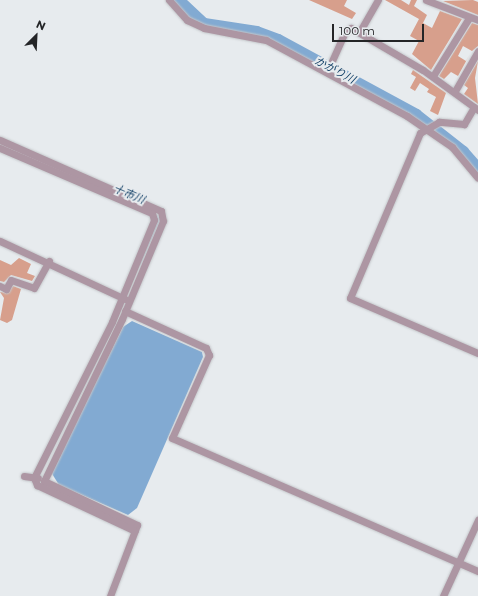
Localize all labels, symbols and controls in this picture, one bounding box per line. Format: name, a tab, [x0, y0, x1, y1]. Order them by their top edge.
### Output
north arrow	[16, 16, 56, 56]
scale bar	[334, 16, 426, 42]
text: N	[34, 17, 48, 33]
text: 100 m	[339, 23, 375, 38]
water label: かがり川	[312, 54, 358, 86]
water label: 十市川	[111, 181, 147, 207]

